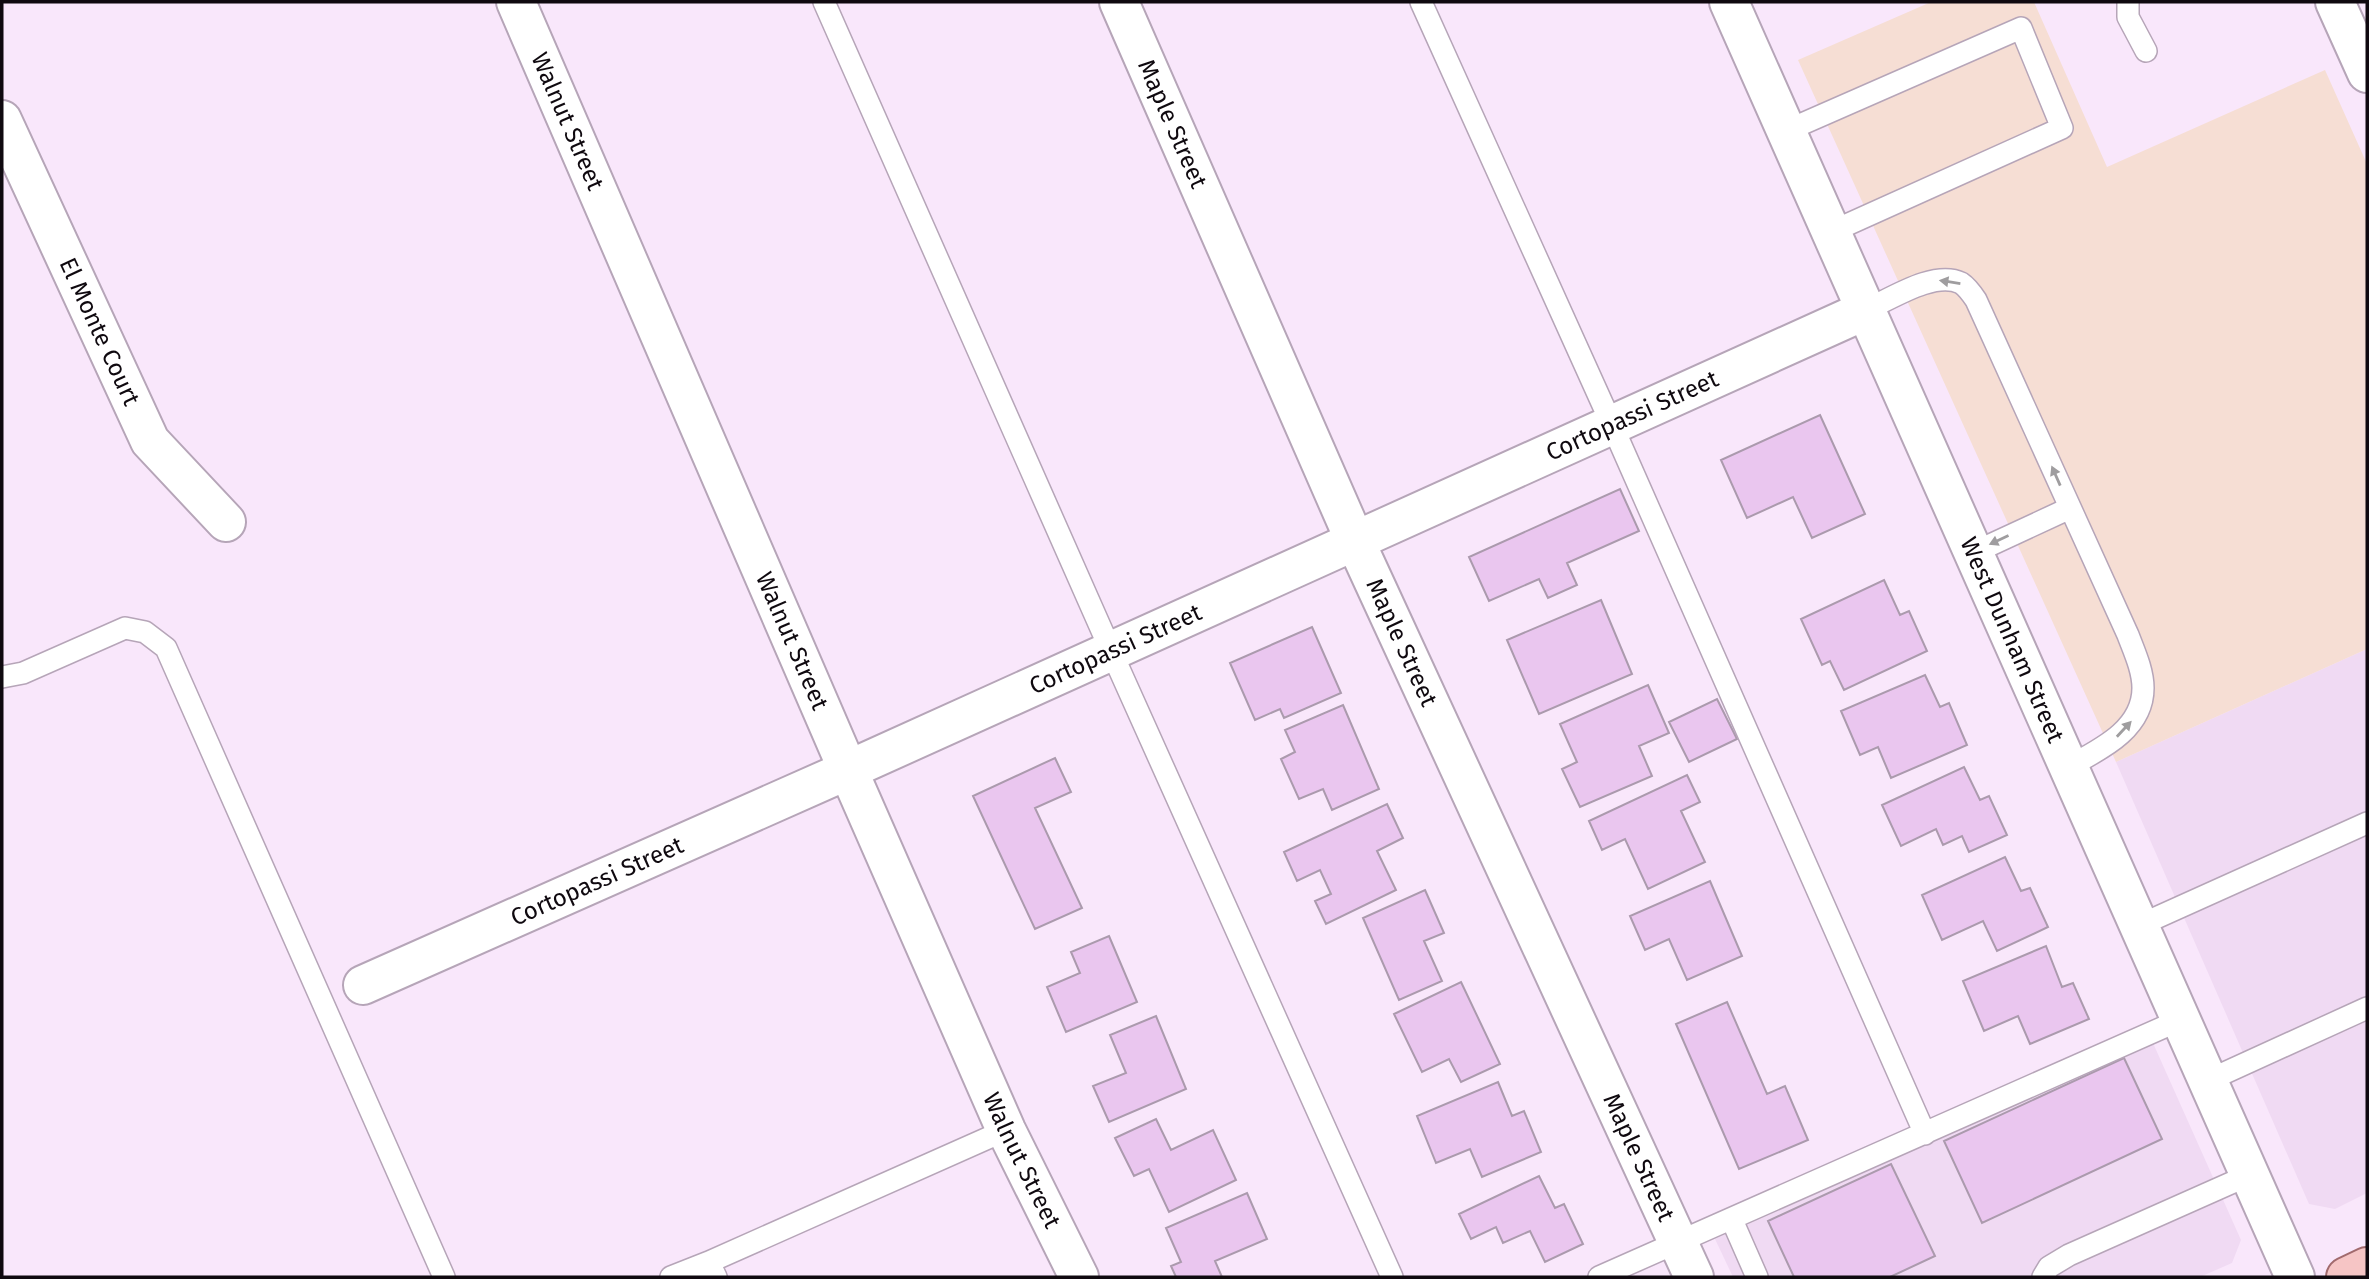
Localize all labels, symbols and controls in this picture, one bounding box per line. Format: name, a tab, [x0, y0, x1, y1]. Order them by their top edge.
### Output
street label: Walnut Street	[526, 48, 610, 195]
street label: Maple Street	[1132, 55, 1213, 193]
street label: El Monte Court	[53, 253, 146, 410]
one-way arrow	[1939, 276, 1961, 287]
street label: Cortopassi Street	[1542, 364, 1723, 467]
one-way arrow	[2050, 466, 2062, 486]
street label: West Dunham Street	[1954, 533, 2070, 747]
one-way arrow	[1989, 535, 2010, 546]
street label: Walnut Street	[750, 568, 834, 714]
street label: Maple Street	[1360, 574, 1443, 711]
street label: Cortopassi Street	[1025, 598, 1206, 700]
one-way arrow	[2116, 720, 2132, 738]
street label: Cortopassi Street	[506, 831, 688, 932]
street label: Walnut Street	[977, 1088, 1067, 1233]
street label: Maple Street	[1597, 1089, 1681, 1226]

